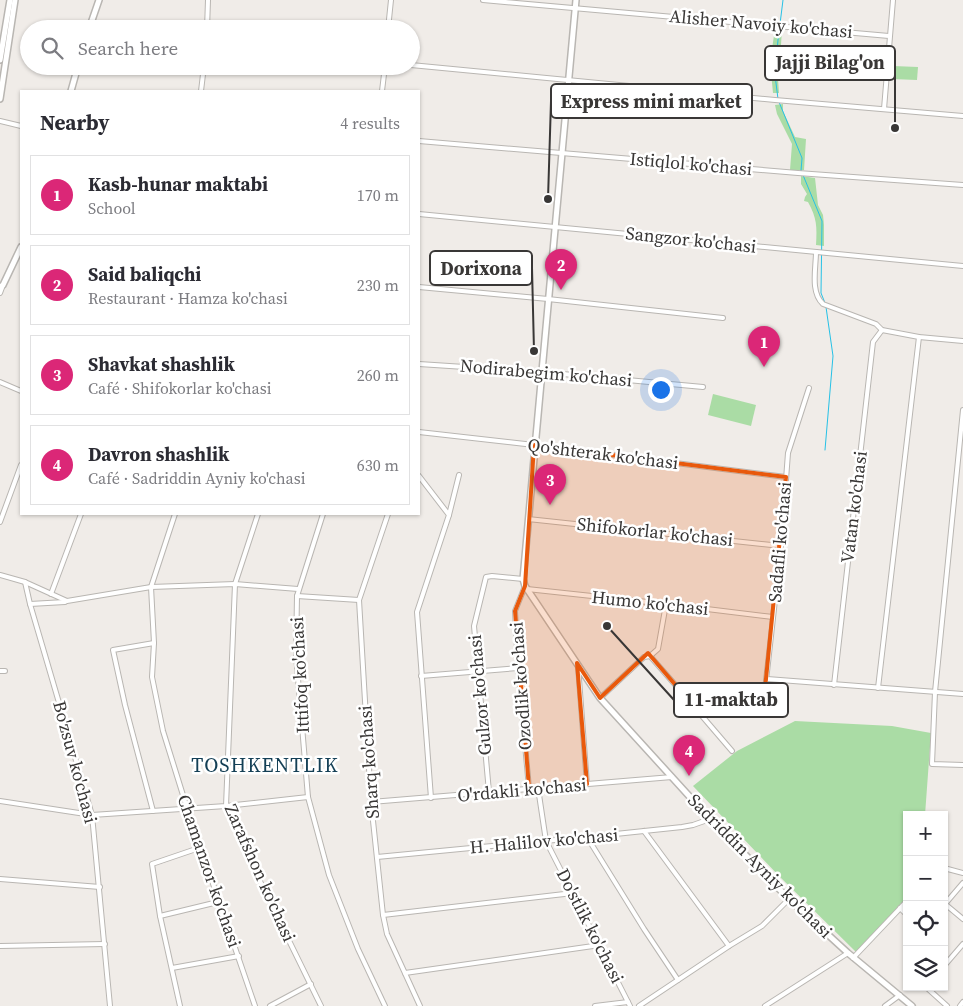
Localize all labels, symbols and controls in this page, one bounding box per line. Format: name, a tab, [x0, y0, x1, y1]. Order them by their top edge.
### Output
street label: Alisher Navoiy ko'chasi	[668, 3, 854, 44]
search box	[20, 20, 420, 75]
icon: search	[38, 34, 66, 62]
text: Search here	[78, 35, 178, 61]
callout: Jajji Bilag'on	[765, 46, 895, 80]
text: Jajji Bilag'on	[774, 49, 885, 75]
callout: Express mini market	[551, 84, 752, 118]
text: Express mini market	[560, 88, 742, 114]
text: Nearby	[40, 108, 110, 137]
text: 4 results	[340, 112, 400, 134]
street label: Istiqlol ko'chasi	[629, 146, 753, 181]
text: Kasb-hunar maktabi	[88, 171, 268, 197]
text: 1	[53, 184, 61, 206]
text: 170 m	[357, 184, 399, 206]
text: School	[88, 197, 136, 219]
street label: Sangzor ko'chasi	[624, 220, 758, 259]
pin: 2	[545, 249, 577, 290]
callout: Dorixona	[430, 251, 532, 285]
text: Dorixona	[440, 255, 523, 281]
text: Said baliqchi	[88, 261, 201, 287]
text: 2	[53, 274, 61, 296]
text: 230 m	[357, 274, 399, 296]
text: Restaurant · Hamza ko'chasi	[88, 287, 288, 309]
pin: 1	[748, 326, 780, 367]
text: Shavkat shashlik	[88, 351, 235, 377]
street label: Nodirabegim ko'chasi	[459, 353, 633, 392]
text: 3	[53, 364, 61, 386]
text: 260 m	[357, 364, 399, 386]
text: Café · Shifokorlar ko'chasi	[88, 377, 271, 399]
your location	[648, 377, 674, 403]
street label: Qo'shterak ko'chasi	[526, 432, 680, 475]
text: Davron shashlik	[88, 441, 229, 467]
street label: Vatan ko'chasi	[834, 449, 873, 564]
text: 4	[53, 454, 61, 476]
text: 630 m	[357, 454, 399, 476]
pin: 3	[534, 464, 566, 505]
text: Café · Sadriddin Ayniy ko'chasi	[88, 467, 305, 489]
street label: Sadafli ko'chasi	[762, 481, 797, 603]
street label: Shifokorlar ko'chasi	[576, 511, 734, 552]
street label: Humo ko'chasi	[590, 584, 710, 621]
street label: Ittifoq ko'chasi	[284, 616, 315, 734]
street label: Ozodlik ko'chasi	[504, 621, 537, 751]
street label: Gulzor ko'chasi	[462, 634, 497, 756]
callout: 11-maktab	[674, 683, 788, 717]
text: 11-maktab	[684, 686, 778, 712]
street label: Bo'zsuv ko'chasi	[47, 698, 104, 826]
street label: Sharq ko'chasi	[352, 705, 385, 820]
pin: 4	[673, 735, 705, 776]
district label: TOSHKENTLIK	[191, 751, 339, 779]
street label: O'rdakli ko'chasi	[456, 771, 588, 808]
street label: Sadriddin Ayniy ko'chasi	[683, 788, 838, 943]
street label: Chamanzor ko'chasi	[172, 791, 247, 951]
street label: Zarafshon ko'chasi	[219, 800, 302, 946]
map controls	[903, 811, 948, 991]
button: +	[903, 811, 948, 856]
street label: H. Halilov ko'chasi	[469, 822, 619, 859]
button: −	[903, 856, 948, 901]
street label: Do'stlik ko'chasi	[551, 864, 630, 988]
button: locate	[903, 901, 948, 946]
button: layers	[903, 946, 948, 991]

